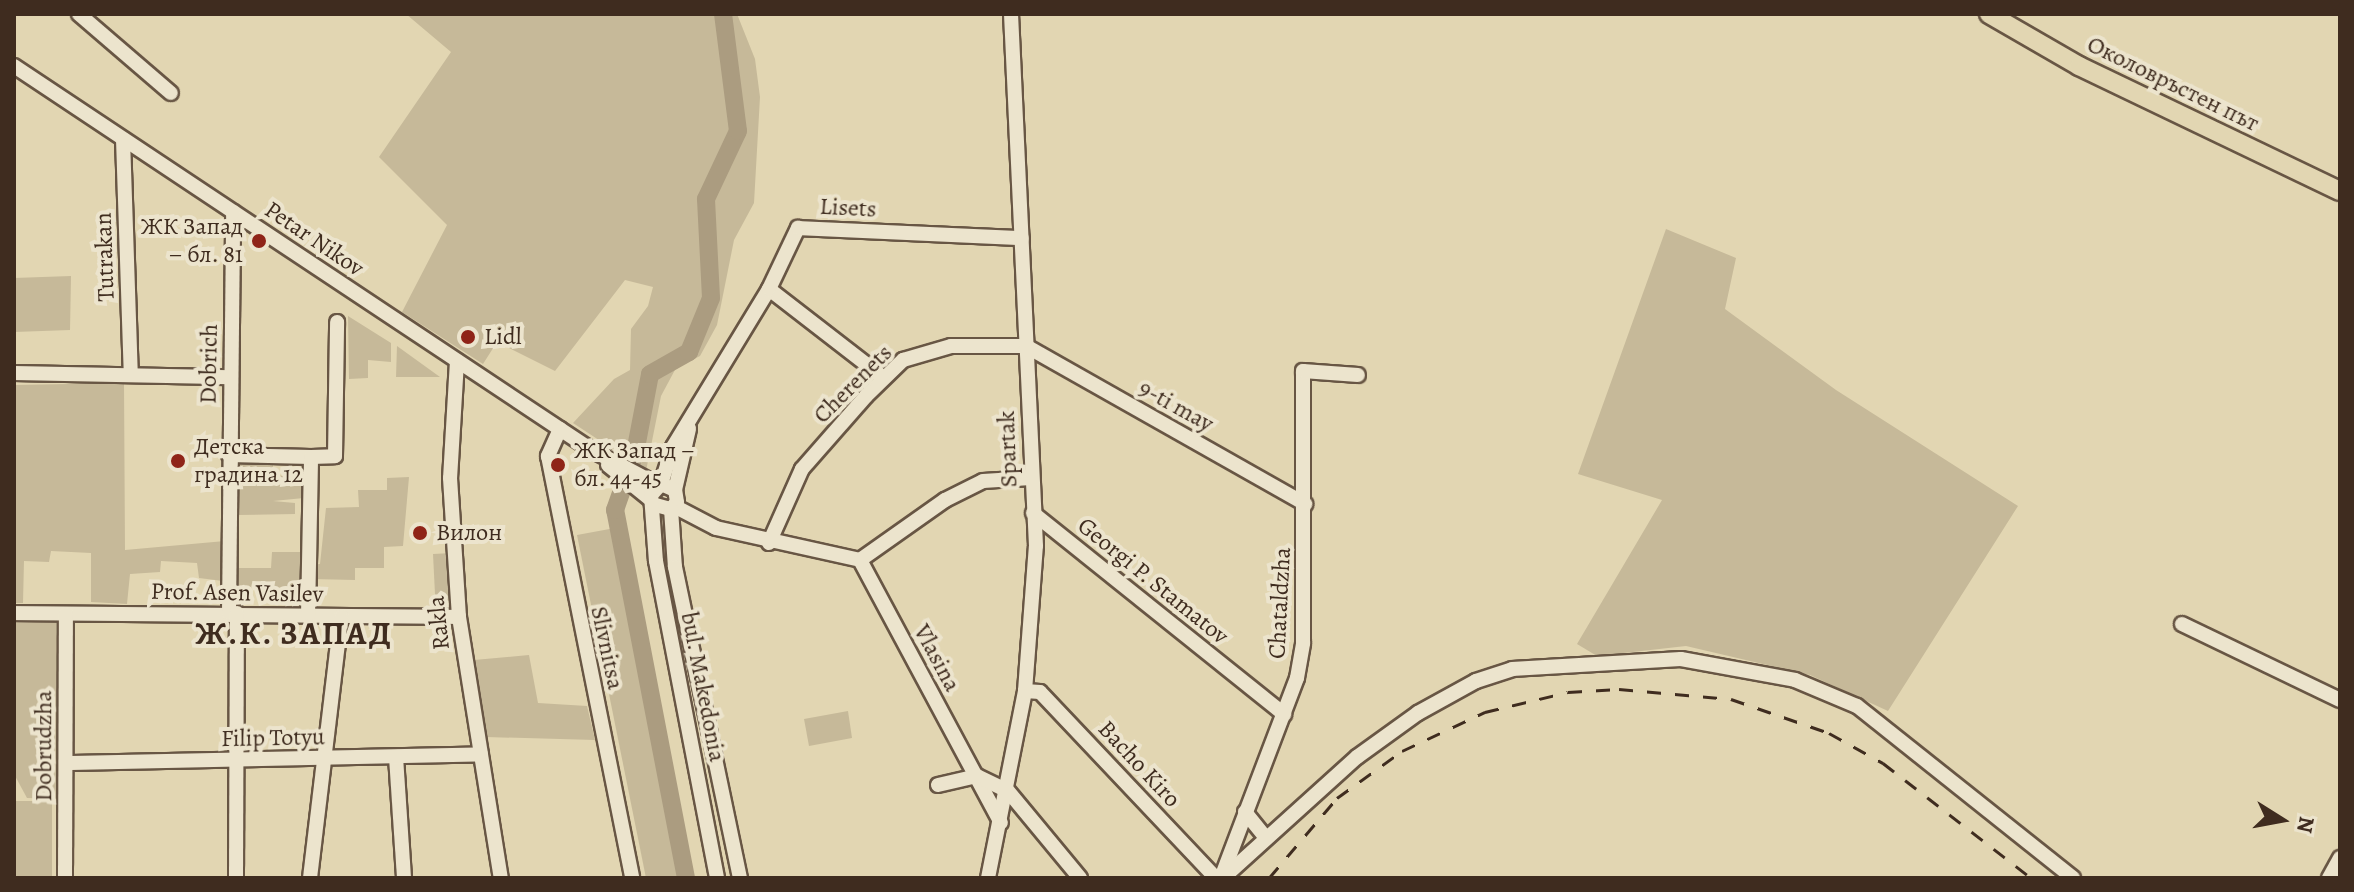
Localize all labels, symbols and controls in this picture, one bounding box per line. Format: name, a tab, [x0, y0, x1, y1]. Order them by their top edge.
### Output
street label: Околовръстен път	[2082, 30, 2264, 138]
street label: Lisets	[819, 192, 877, 224]
street label: Petar Nikov	[259, 195, 369, 283]
street label: Tutrakan	[89, 212, 121, 302]
place label: ЖК Запад – бл. 81	[141, 213, 243, 269]
marker: ЖК Запад – бл. 81	[250, 232, 268, 250]
place label: Lidl	[484, 323, 522, 351]
street label: Dobrich	[194, 324, 224, 404]
marker: Lidl	[459, 328, 477, 346]
street label: Cherenets	[808, 339, 898, 429]
street label: 9-ti may	[1134, 374, 1218, 438]
street label: Spartak	[992, 410, 1024, 488]
place label: Детска градина 12	[194, 433, 303, 489]
place label: ЖК Запад – бл. 44-45	[574, 437, 696, 493]
marker: Детска градина 12	[169, 452, 187, 470]
marker: ЖК Запад – бл. 44-45	[549, 456, 567, 474]
street label: Georgi P. Stamatov	[1072, 511, 1234, 651]
place label: Вилон	[436, 519, 502, 547]
marker: Вилон	[411, 524, 429, 542]
street label: Chataldzha	[1263, 546, 1297, 660]
street label: Prof. Asen Vasilev	[150, 577, 324, 609]
street label: Rakla	[422, 594, 456, 652]
street label: Slivnitsa	[584, 604, 630, 692]
street label: bul. Makedonia	[674, 609, 732, 765]
district label: Ж.К. ЗАПАД	[195, 614, 393, 652]
street label: Vlasina	[907, 619, 967, 697]
street label: Dobrudzha	[30, 690, 58, 802]
street label: Bacho Kiro	[1092, 715, 1186, 813]
street label: Filip Totyu	[221, 723, 325, 753]
north arrow	[2242, 780, 2322, 860]
text: N	[2289, 814, 2322, 835]

